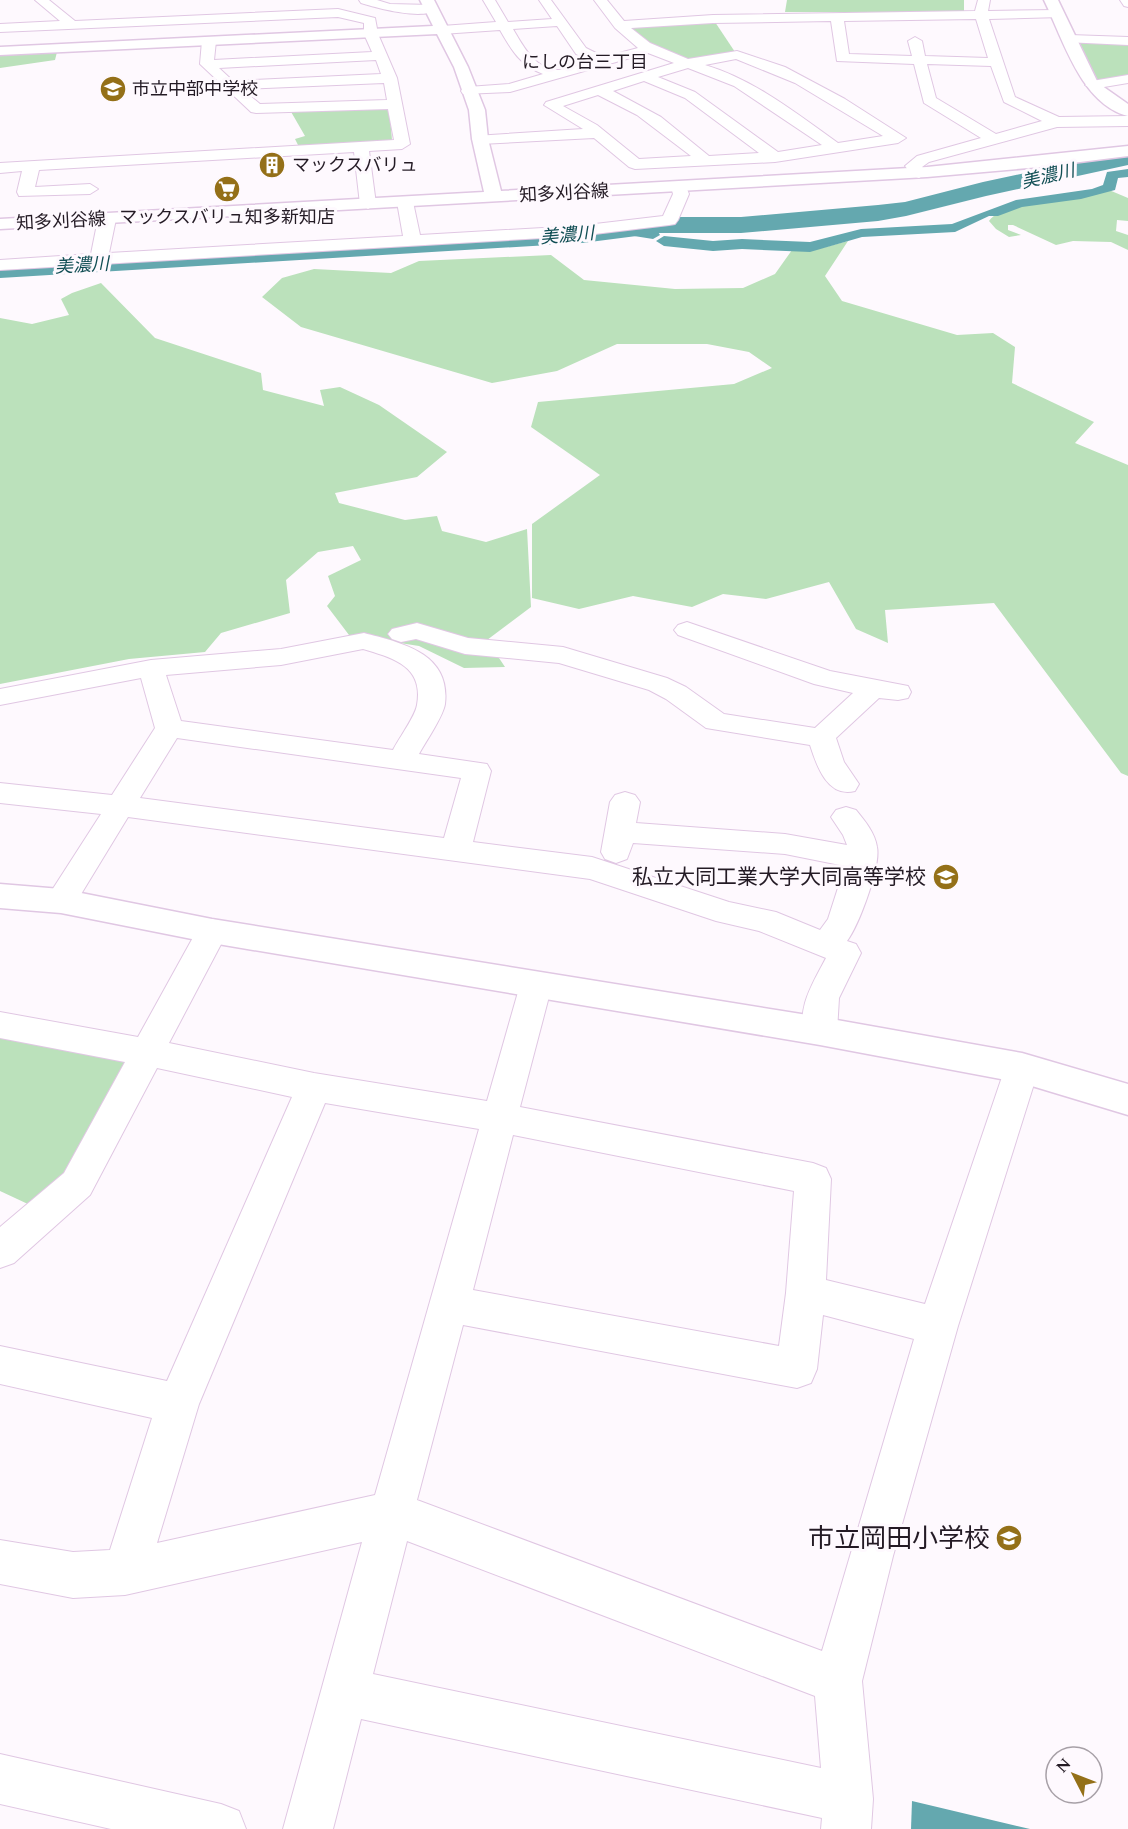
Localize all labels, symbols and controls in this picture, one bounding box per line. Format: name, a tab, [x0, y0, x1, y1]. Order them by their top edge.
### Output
district label: にしの台三丁目	[522, 49, 648, 76]
school or university icon: 市立中部中学校	[98, 74, 128, 104]
place label: 市立中部中学校	[132, 76, 258, 103]
building icon: マックスバリュ	[257, 150, 287, 180]
place label: マックスバリュ	[292, 152, 417, 179]
water label: 美濃川	[1019, 157, 1079, 196]
supermarket icon: マックスバリュ知多新知店	[212, 174, 242, 204]
street label: 知多刈谷線	[518, 178, 610, 209]
place label: マックスバリュ知多新知店	[119, 204, 335, 231]
street label: 知多刈谷線	[15, 206, 107, 237]
water label: 美濃川	[539, 220, 597, 251]
water label: 美濃川	[54, 251, 112, 280]
place label: 私立大同工業大学大同高等学校	[632, 862, 926, 894]
school or university icon: 私立大同工業大学大同高等学校	[931, 862, 961, 892]
place label: 市立岡田小学校	[808, 1519, 990, 1559]
school or university icon: 市立岡田小学校	[994, 1523, 1024, 1553]
north arrow	[1044, 1745, 1104, 1805]
text: N	[1050, 1753, 1077, 1779]

